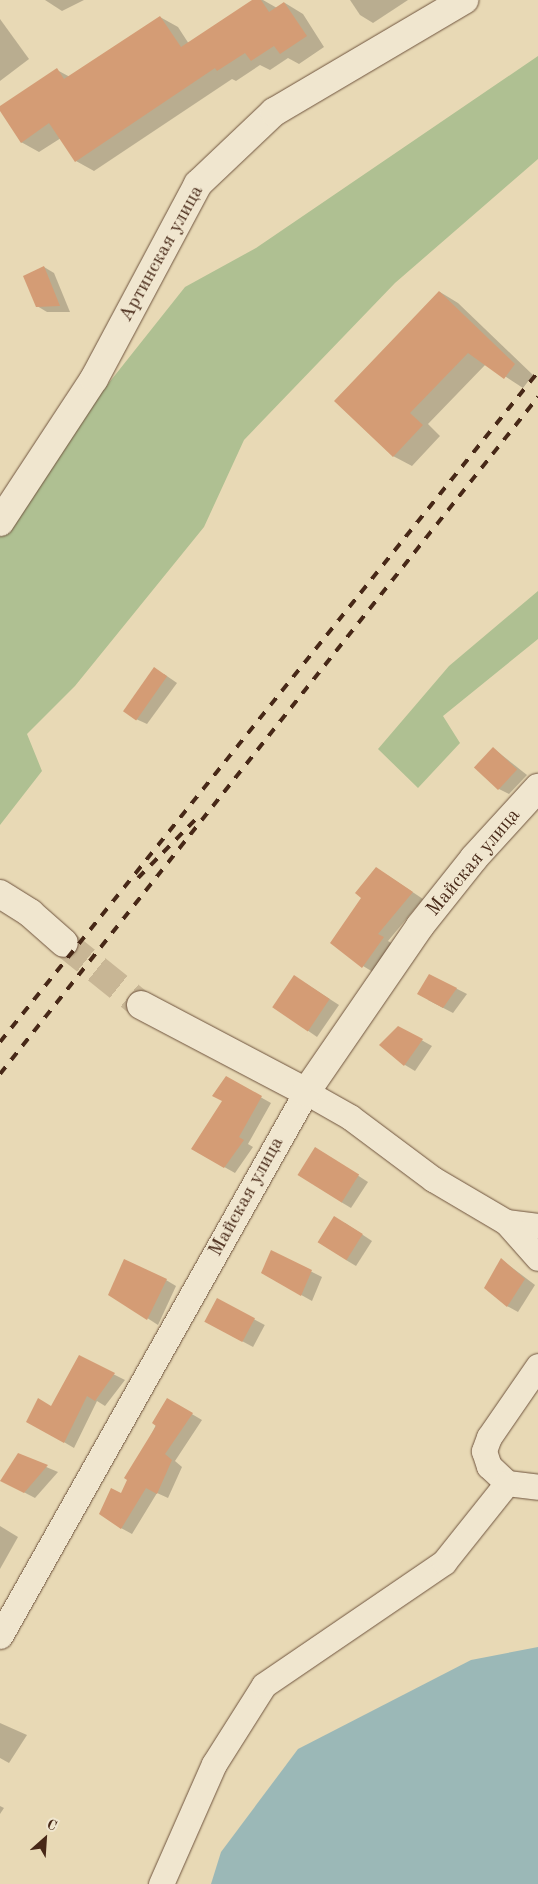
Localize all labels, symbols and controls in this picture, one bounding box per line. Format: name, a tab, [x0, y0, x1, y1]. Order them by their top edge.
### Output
street label: Артинская улица	[115, 181, 209, 327]
street label: Майская улица	[422, 804, 526, 922]
street label: Майская улица	[204, 1133, 290, 1261]
north arrow	[20, 1814, 70, 1864]
text: С	[44, 1817, 59, 1834]

